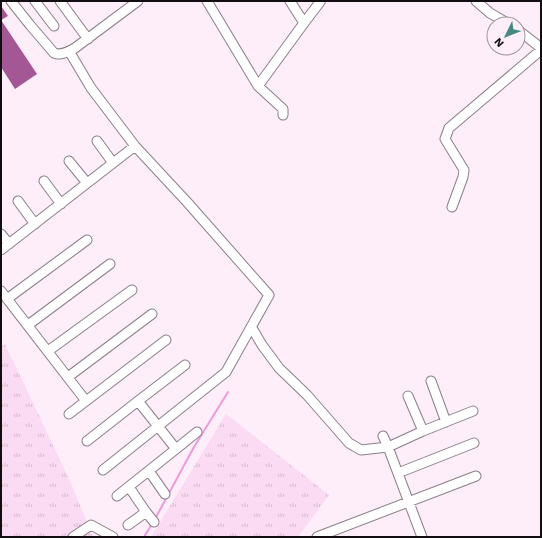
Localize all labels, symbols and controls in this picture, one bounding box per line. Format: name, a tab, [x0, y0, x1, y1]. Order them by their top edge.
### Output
north arrow	[486, 16, 526, 56]
text: N	[492, 35, 507, 50]

